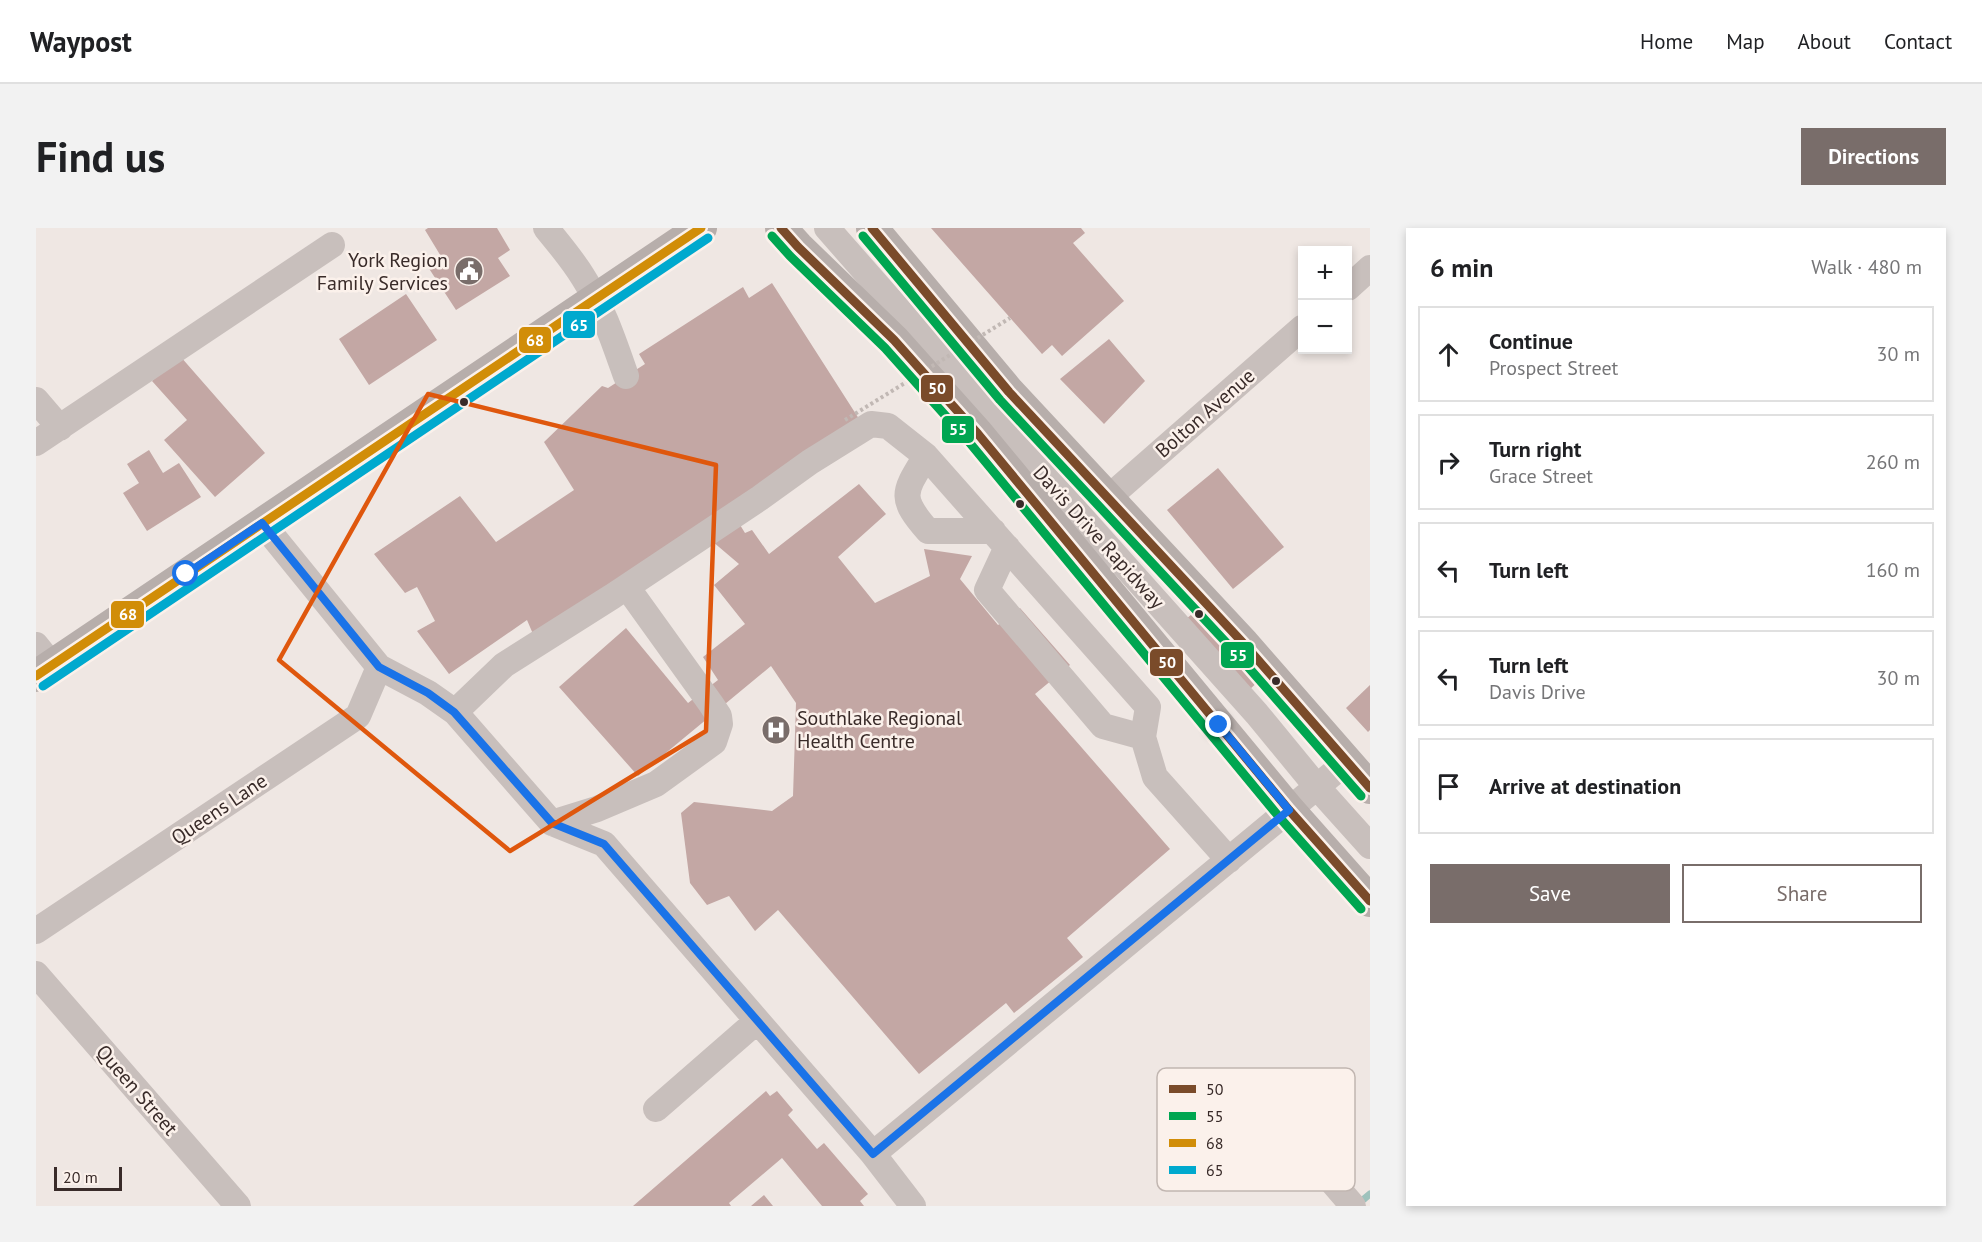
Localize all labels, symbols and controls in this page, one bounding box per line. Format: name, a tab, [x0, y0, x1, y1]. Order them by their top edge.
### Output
text: Waypost	[30, 23, 132, 60]
text: Home	[1640, 28, 1693, 55]
text: Map	[1726, 28, 1765, 55]
text: About	[1798, 28, 1851, 55]
text: Contact	[1884, 28, 1952, 55]
button: Directions	[1801, 128, 1946, 185]
text: Find us	[36, 129, 165, 184]
map controls	[1298, 246, 1352, 354]
button: +	[1298, 246, 1352, 300]
place label: York Region Family Services	[317, 247, 448, 296]
text: 6 min	[1430, 251, 1493, 284]
text: Walk · 480 m	[1811, 254, 1922, 280]
public building icon: York Region Family Services	[453, 255, 485, 287]
button: −	[1298, 300, 1352, 354]
line badge: 65	[562, 310, 596, 339]
text: 65	[570, 315, 588, 335]
line badge: 68	[518, 326, 552, 354]
text: Continue	[1489, 327, 1573, 355]
text: 68	[526, 330, 544, 350]
icon: ahead	[1432, 338, 1465, 371]
text: 30 m	[1877, 341, 1920, 367]
text: Prospect Street	[1489, 355, 1618, 381]
street label: Bolton Avenue	[1150, 363, 1260, 463]
line badge: 50	[920, 374, 954, 403]
text: 50	[928, 378, 946, 398]
unlabelled marker	[458, 396, 470, 408]
line badge: 55	[941, 415, 975, 444]
text: 55	[949, 419, 967, 439]
text: Turn right	[1489, 435, 1581, 463]
icon: right	[1432, 446, 1465, 479]
text: 260 m	[1866, 449, 1920, 475]
street label: Davis Drive Rapidway	[1028, 460, 1171, 615]
text: Grace Street	[1489, 463, 1593, 489]
unlabelled marker	[1014, 498, 1026, 510]
icon: left	[1432, 554, 1465, 587]
text: Turn left	[1489, 556, 1569, 584]
text: 160 m	[1866, 557, 1920, 583]
route start	[172, 560, 198, 586]
line badge: 68	[110, 600, 145, 629]
text: 68	[119, 604, 137, 624]
unlabelled marker	[1193, 608, 1205, 620]
line badge: 55	[1220, 641, 1255, 669]
text: 55	[1229, 645, 1247, 665]
line badge: 50	[1149, 648, 1184, 677]
text: Turn left	[1489, 651, 1569, 679]
text: 50	[1158, 652, 1176, 672]
icon: left	[1432, 662, 1465, 695]
text: 30 m	[1877, 665, 1920, 691]
unlabelled marker	[1270, 675, 1282, 687]
text: Davis Drive	[1489, 679, 1586, 705]
place label: Southlake Regional Health Centre	[797, 705, 962, 754]
route end	[1205, 711, 1231, 737]
hospital icon: Southlake Regional Health Centre	[760, 714, 792, 746]
street label: Queens Lane	[166, 767, 272, 851]
icon: arrive	[1432, 770, 1465, 803]
text: Arrive at destination	[1489, 772, 1681, 800]
button: Save	[1430, 864, 1670, 923]
button: Share	[1682, 864, 1922, 923]
street label: Queen Street	[90, 1039, 184, 1141]
legend	[1157, 1068, 1355, 1191]
text: 50	[1206, 1079, 1224, 1099]
text: 55	[1206, 1106, 1223, 1126]
text: 68	[1206, 1133, 1223, 1153]
text: 65	[1206, 1160, 1223, 1180]
scale bar	[54, 1164, 122, 1192]
text: 20 m	[63, 1167, 98, 1187]

